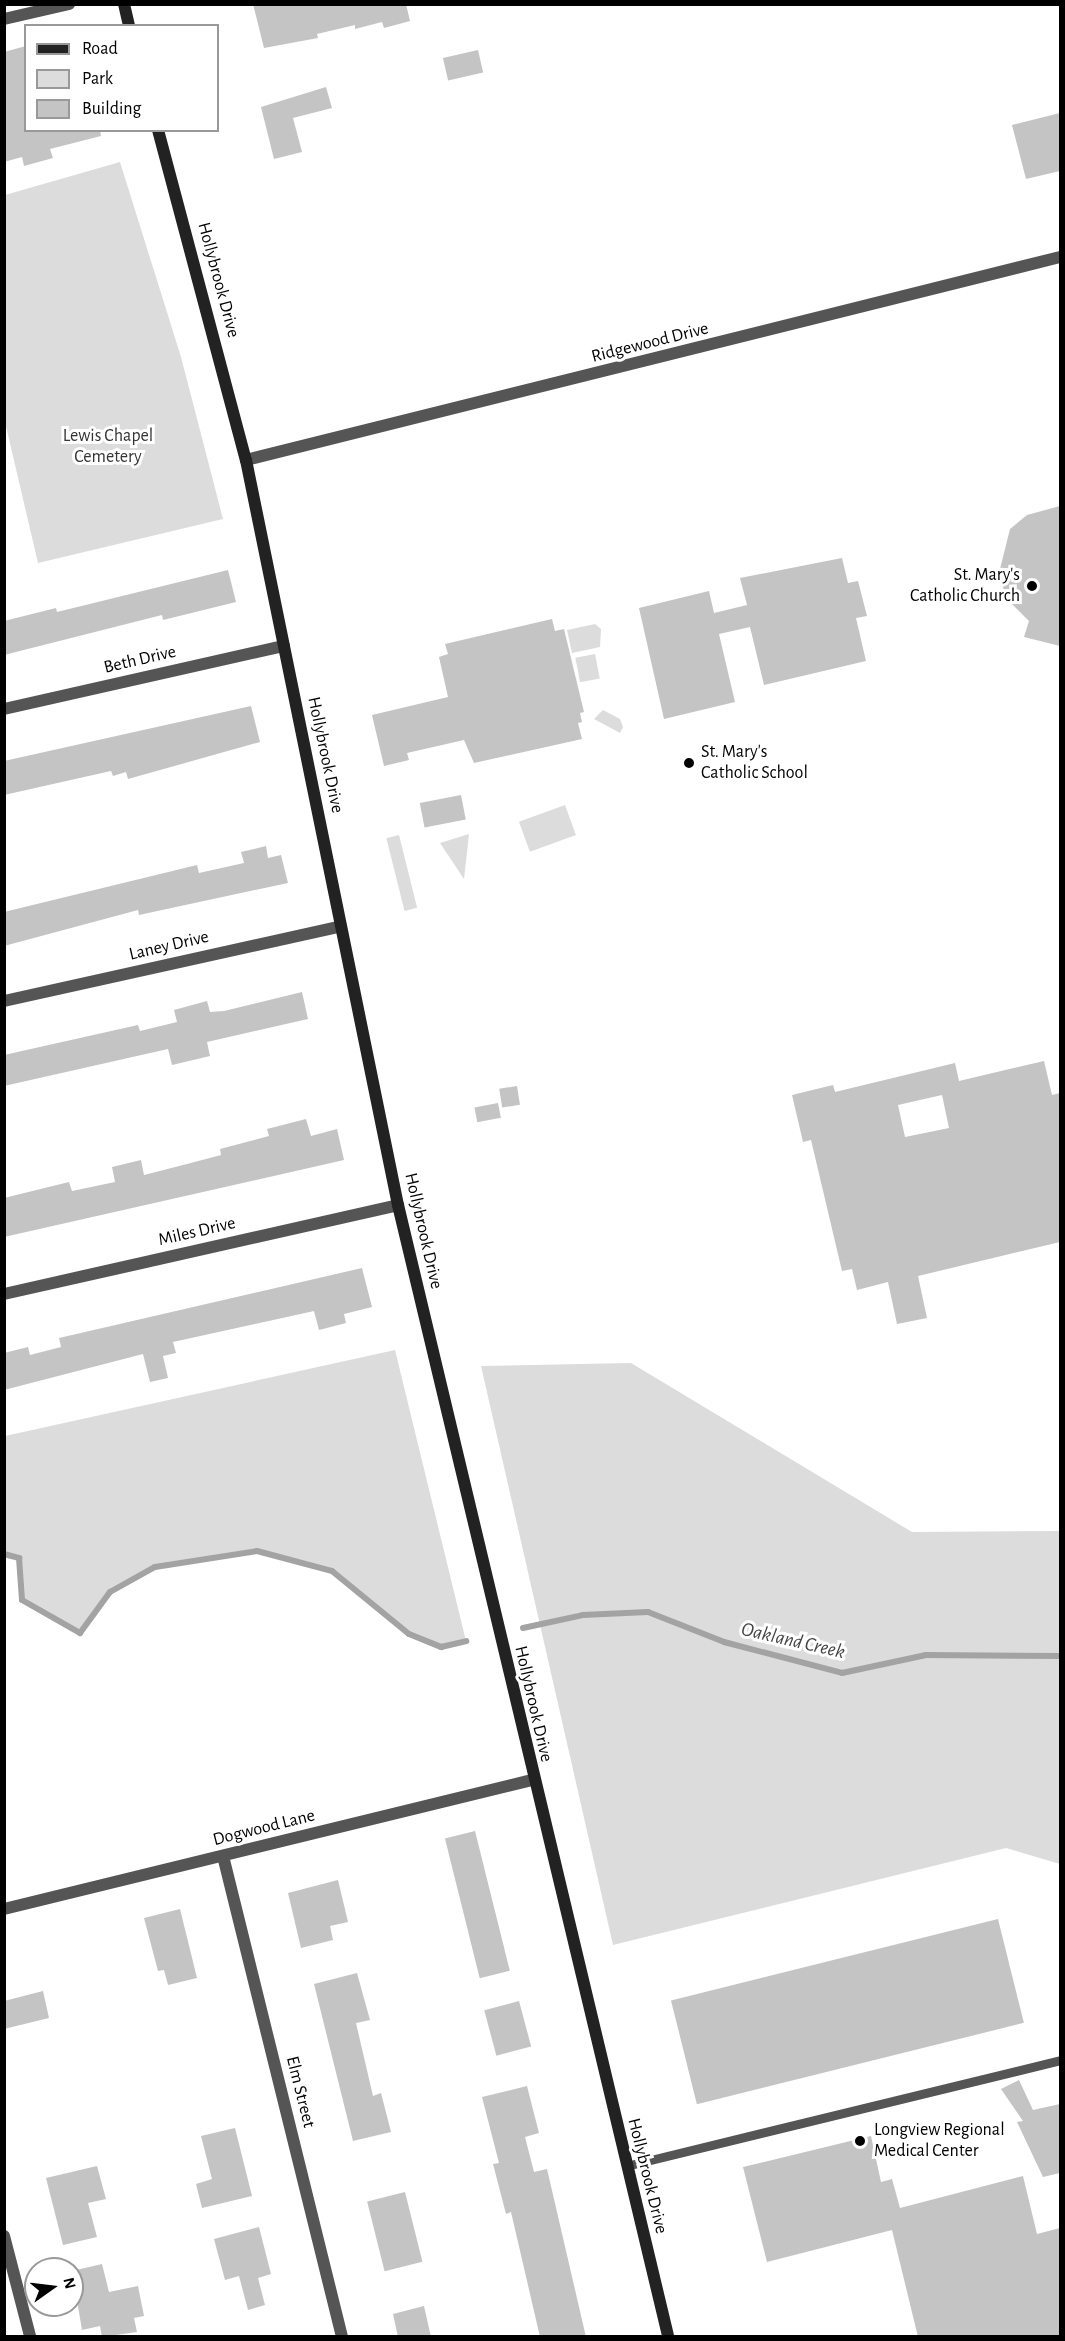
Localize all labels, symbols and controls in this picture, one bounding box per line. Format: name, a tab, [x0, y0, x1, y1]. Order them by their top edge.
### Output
legend	[24, 24, 219, 132]
text: Road	[82, 40, 118, 58]
text: Park	[82, 70, 113, 88]
text: Building	[82, 100, 141, 118]
street label: Hollybrook Drive	[192, 220, 244, 340]
street label: Ridgewood Drive	[589, 318, 711, 368]
park label: Lewis Chapel Cemetery	[63, 426, 153, 468]
place label: St. Mary's Catholic Church	[910, 565, 1020, 608]
marker: St. Mary's Catholic Church	[1025, 579, 1039, 593]
street label: Beth Drive	[102, 641, 178, 679]
street label: Hollybrook Drive	[302, 695, 348, 815]
place label: St. Mary's Catholic School	[701, 742, 808, 784]
marker: St. Mary's Catholic School	[682, 756, 696, 770]
street label: Laney Drive	[127, 926, 211, 966]
street label: Hollybrook Drive	[399, 1171, 447, 1291]
street label: Miles Drive	[156, 1213, 238, 1251]
water label: Oakland Creek	[739, 1617, 847, 1665]
street label: Hollybrook Drive	[509, 1644, 557, 1764]
street label: Dogwood Lane	[211, 1805, 317, 1851]
street label: Elm Street	[281, 2054, 319, 2130]
street label: Hollybrook Drive	[622, 2116, 672, 2236]
place label: Longview Regional Medical Center	[874, 2120, 1005, 2162]
marker: Longview Regional Medical Center	[851, 2132, 869, 2150]
north arrow	[24, 2257, 84, 2317]
text: N	[60, 2276, 79, 2290]

